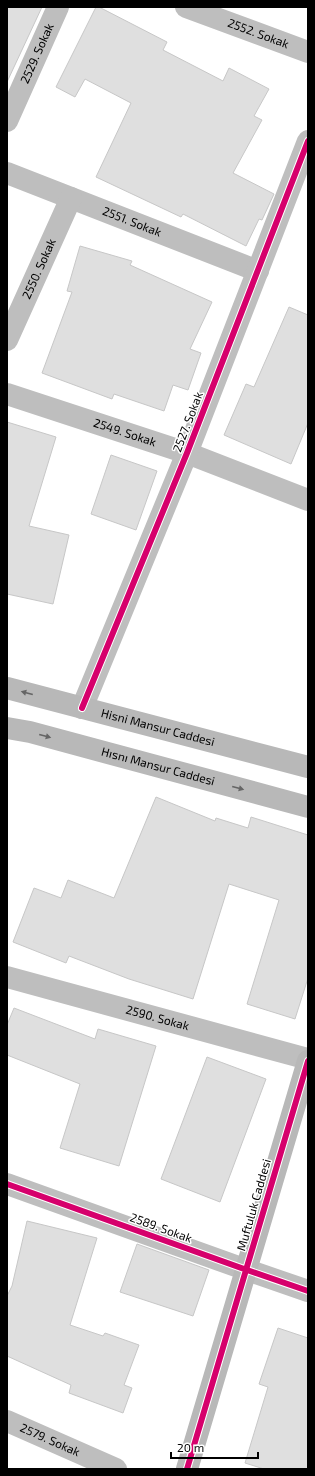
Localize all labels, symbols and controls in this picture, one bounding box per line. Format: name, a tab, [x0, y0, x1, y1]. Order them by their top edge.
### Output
street label: 2552. Sokak	[226, 15, 291, 50]
street label: 2529. Sokak	[17, 21, 56, 85]
street label: 2551. Sokak	[101, 203, 164, 239]
street label: 2550. Sokak	[18, 236, 58, 301]
street label: 2527. Sokak	[169, 390, 205, 454]
street label: 2549. Sokak	[92, 415, 158, 448]
one-way arrow	[20, 690, 32, 696]
street label: Hisni Mansur Caddesi	[100, 705, 216, 748]
one-way arrow	[39, 734, 51, 740]
street label: Hısnı Mansur Caddesi	[100, 744, 217, 788]
one-way arrow	[232, 785, 244, 791]
street label: 2590. Sokak	[125, 1002, 191, 1032]
street label: Muftuluk Caddesi	[233, 1157, 273, 1252]
street label: 2589. Sokak	[128, 1209, 194, 1245]
street label: 2579. Sokak	[18, 1420, 83, 1458]
scale bar	[171, 1434, 258, 1460]
text: 20 m	[177, 1440, 204, 1454]

